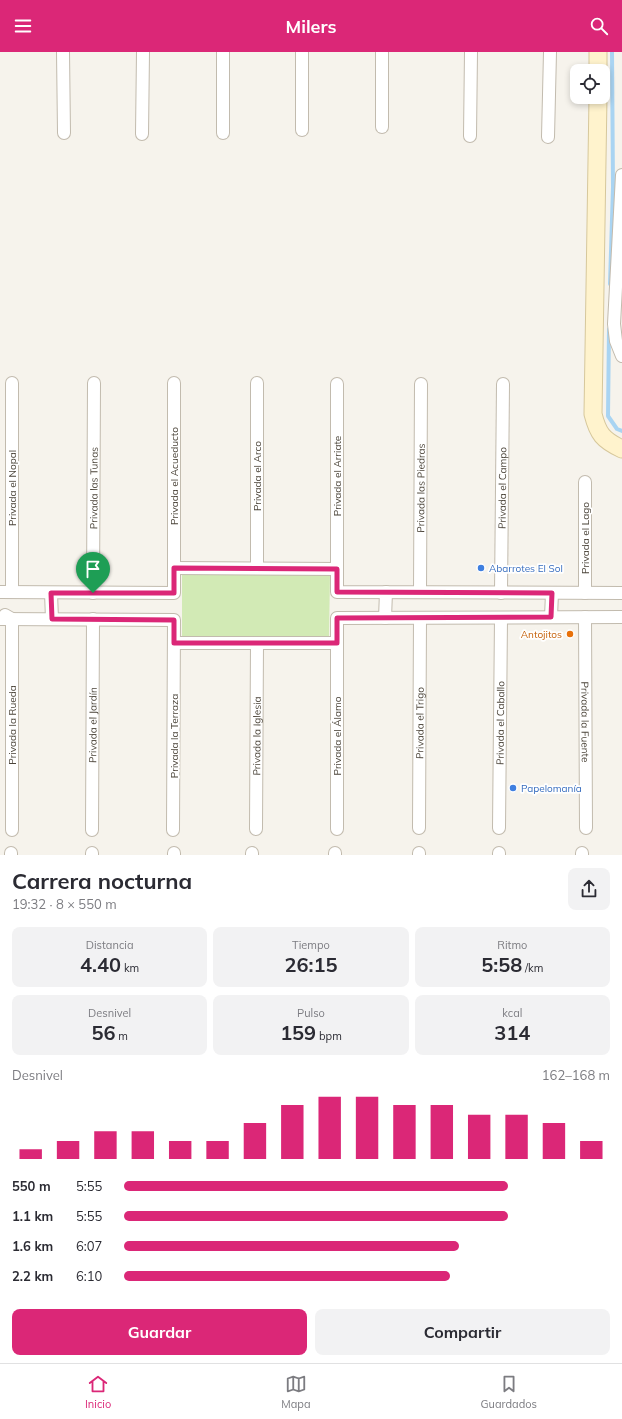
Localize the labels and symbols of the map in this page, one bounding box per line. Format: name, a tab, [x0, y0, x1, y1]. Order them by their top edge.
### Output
street label: Privada el Acueducto	[168, 427, 181, 525]
street label: Privada el Arriate	[331, 436, 344, 516]
street label: Privada el Arco	[251, 441, 264, 511]
street label: Privada las Piedras	[414, 443, 428, 533]
street label: Privada las Tunas	[87, 447, 101, 529]
street label: Privada el Campo	[496, 447, 509, 529]
street label: Privada el Nopal	[6, 450, 19, 526]
street label: Privada el Lago	[579, 502, 592, 574]
pin	[76, 552, 110, 593]
place label: Abarrotes El Sol	[489, 562, 563, 575]
marker: Abarrotes El Sol	[476, 563, 486, 573]
place label: Antojitos	[521, 628, 562, 641]
marker: Antojitos	[565, 629, 575, 639]
street label: Privada el Caballo	[494, 681, 507, 765]
street label: Privada la Fuente	[578, 682, 592, 762]
street label: Privada la Rueda	[6, 685, 19, 765]
street label: Privada el Jardín	[86, 687, 100, 763]
street label: Privada el Trigo	[413, 687, 427, 759]
street label: Privada la Terraza	[168, 694, 181, 778]
street label: Privada la Iglesia	[250, 696, 264, 776]
street label: Privada el Álamo	[331, 696, 344, 775]
place label: Papelomanía	[521, 782, 582, 795]
marker: Papelomanía	[508, 783, 518, 793]

